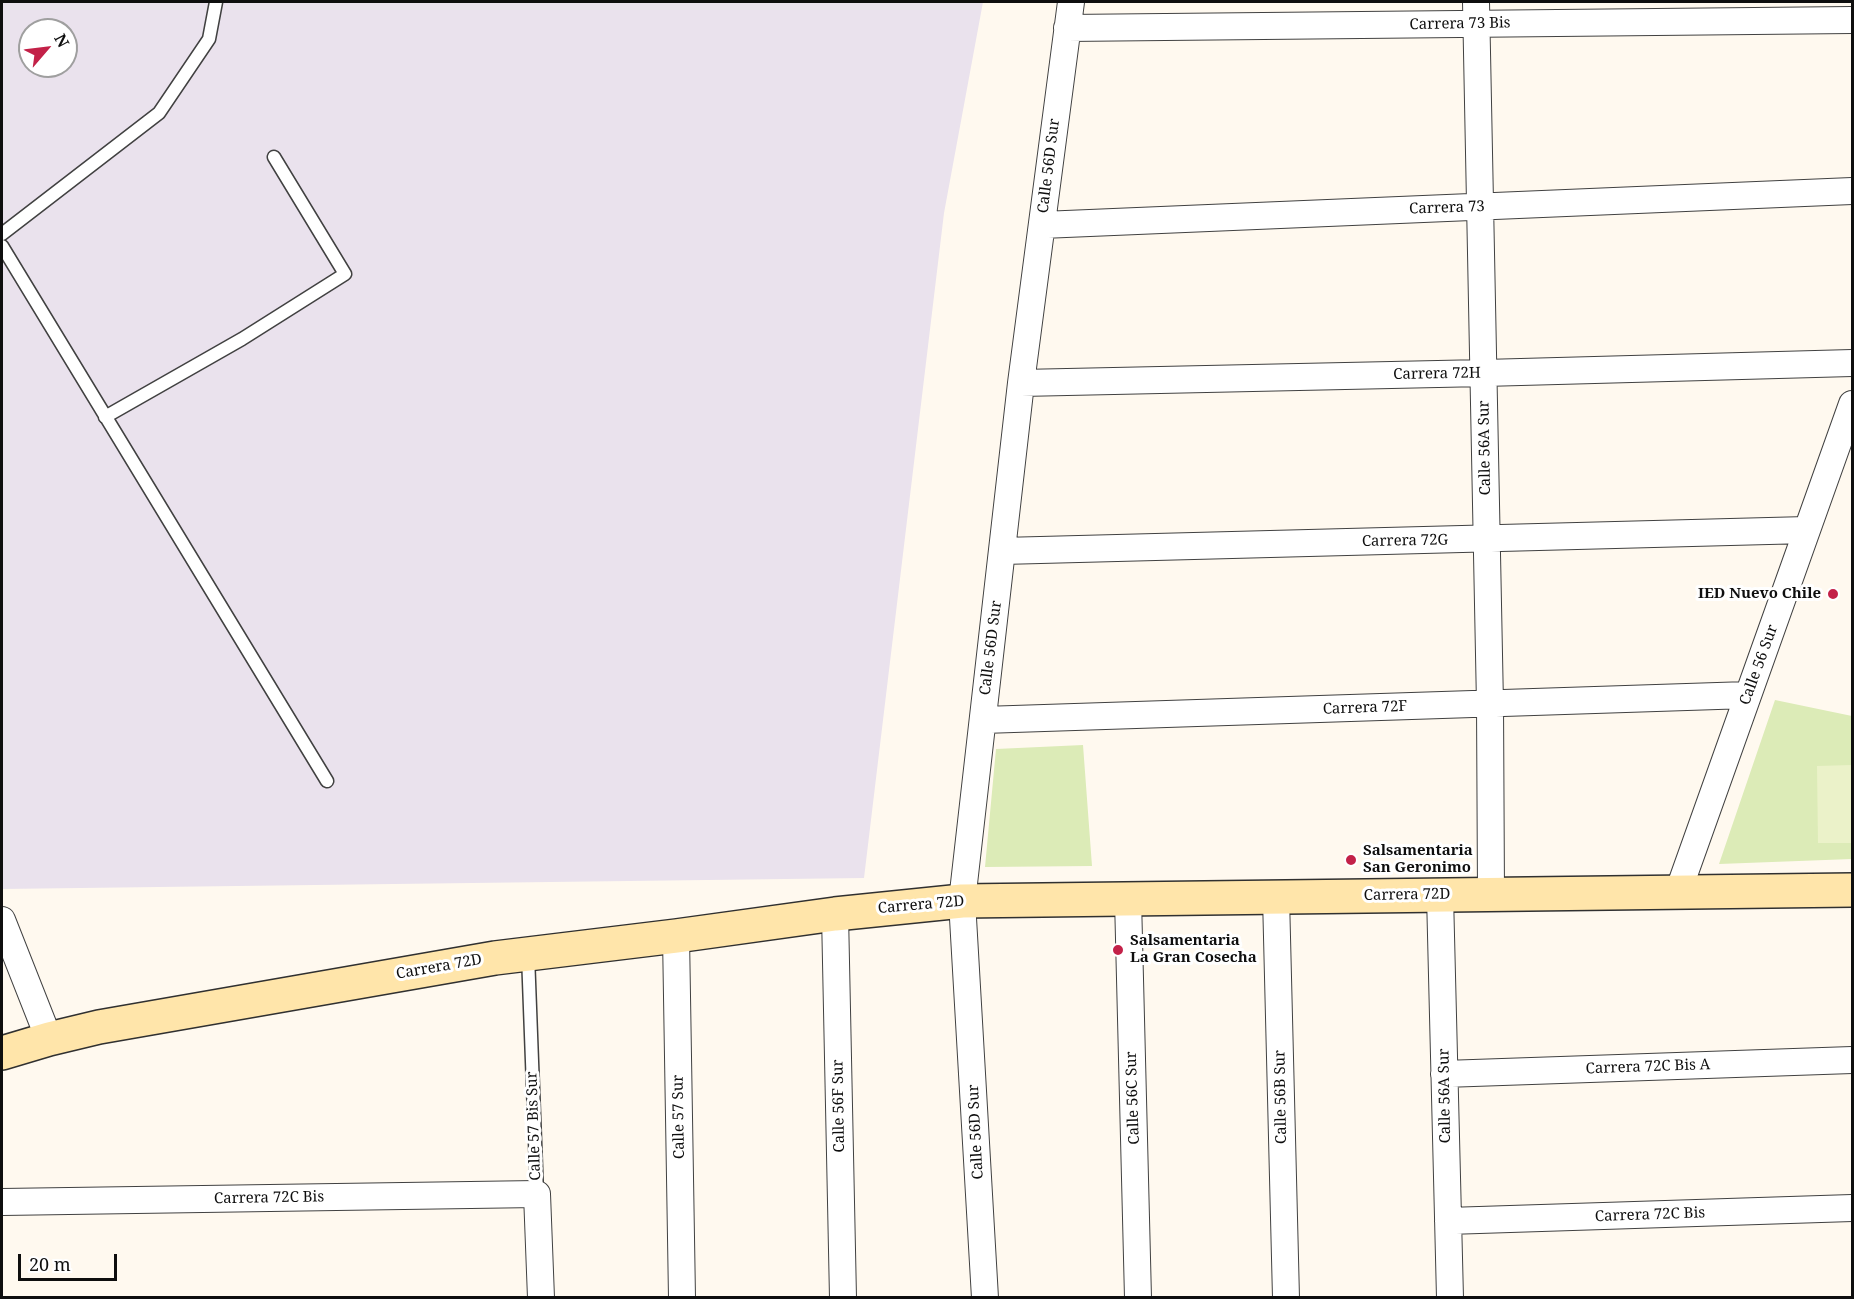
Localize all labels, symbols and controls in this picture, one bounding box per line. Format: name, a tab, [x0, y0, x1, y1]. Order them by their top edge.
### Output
street label: Carrera 73 Bis	[1409, 14, 1511, 34]
north arrow	[18, 18, 78, 78]
text: N	[49, 30, 75, 51]
street label: Calle 56D Sur	[1034, 118, 1064, 214]
street label: Carrera 73	[1409, 198, 1485, 218]
street label: Carrera 72H	[1393, 364, 1481, 384]
street label: Calle 56A Sur	[1475, 400, 1495, 496]
street label: Carrera 72G	[1362, 531, 1448, 551]
place label: IED Nuevo Chile	[1698, 585, 1821, 603]
marker: IED Nuevo Chile	[1826, 587, 1840, 601]
street label: Calle 56D Sur	[976, 600, 1006, 696]
street label: Calle 56 Sur	[1736, 622, 1782, 708]
street label: Carrera 72F	[1322, 698, 1408, 718]
place label: Salsamentaria San Geronimo	[1363, 842, 1473, 877]
marker: Salsamentaria San Geronimo	[1344, 853, 1358, 867]
street label: Carrera 72D	[1364, 885, 1450, 905]
street label: Carrera 72D	[877, 892, 965, 918]
place label: Salsamentaria La Gran Cosecha	[1130, 932, 1257, 967]
marker: Salsamentaria La Gran Cosecha	[1111, 943, 1125, 957]
street label: Carrera 72D	[395, 951, 483, 983]
street label: Calle 56A Sur	[1435, 1048, 1455, 1144]
street label: Calle 56B Sur	[1271, 1050, 1291, 1144]
street label: Calle 56C Sur	[1122, 1051, 1144, 1145]
street label: Carrera 72C Bis A	[1585, 1056, 1711, 1078]
street label: Calle 56F Sur	[829, 1059, 849, 1153]
street label: Calle 57 Bis Sur	[523, 1071, 545, 1181]
street label: Calle 57 Sur	[669, 1075, 689, 1159]
street label: Calle 56D Sur	[965, 1084, 987, 1180]
street label: Carrera 72C Bis	[214, 1188, 324, 1208]
street label: Carrera 72C Bis	[1595, 1204, 1705, 1226]
scale bar	[21, 1242, 120, 1280]
text: 20 m	[29, 1252, 71, 1276]

